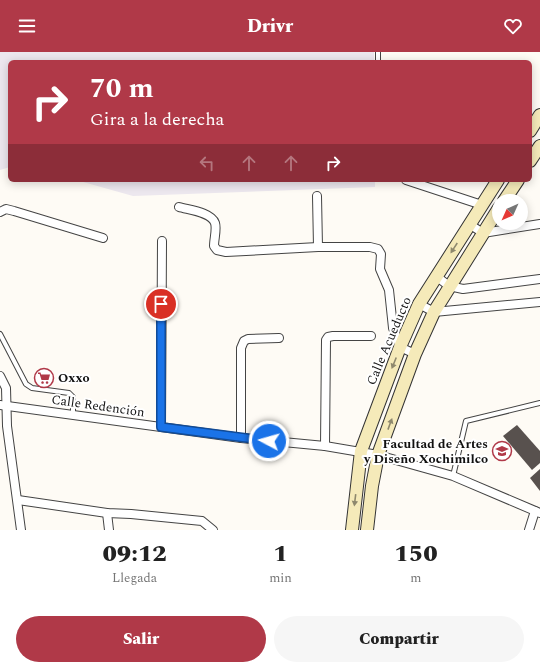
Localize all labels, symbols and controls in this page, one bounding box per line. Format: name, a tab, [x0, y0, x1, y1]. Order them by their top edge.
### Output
text: Drivr	[247, 13, 293, 40]
icon: menu	[16, 15, 38, 37]
icon: heart	[502, 15, 524, 37]
text: 70 m	[90, 67, 154, 110]
icon: right	[24, 76, 76, 128]
text: Gira a la derecha	[90, 106, 224, 133]
icon: left	[196, 152, 218, 174]
icon: ahead	[238, 152, 260, 174]
icon: ahead	[280, 152, 302, 174]
icon: right	[322, 152, 344, 174]
north arrow	[492, 194, 528, 230]
map controls	[492, 194, 528, 230]
one-way arrow	[450, 243, 458, 253]
pin	[144, 287, 178, 321]
icon: arrive	[150, 293, 172, 315]
street label: Calle Acueducto	[361, 294, 417, 388]
one-way arrow	[391, 357, 397, 368]
supermarket icon: Oxxo	[33, 367, 55, 389]
place label: Oxxo	[58, 368, 90, 388]
street label: Calle Redención	[50, 390, 146, 422]
one-way arrow	[387, 417, 393, 429]
position arrow	[248, 420, 290, 462]
place label: Facultad de Artes y Diseño Xochimilco	[363, 434, 488, 469]
school or university icon: Facultad de Artes y Diseño Xochimilco	[491, 440, 513, 462]
one-way arrow	[352, 494, 359, 506]
text: 09:12	[102, 536, 167, 572]
text: 1	[273, 536, 288, 572]
text: 150	[394, 536, 438, 572]
text: Llegada	[112, 568, 157, 588]
text: min	[269, 568, 292, 588]
text: m	[410, 568, 422, 588]
button: Salir	[16, 616, 266, 662]
button: Compartir	[274, 616, 524, 662]

